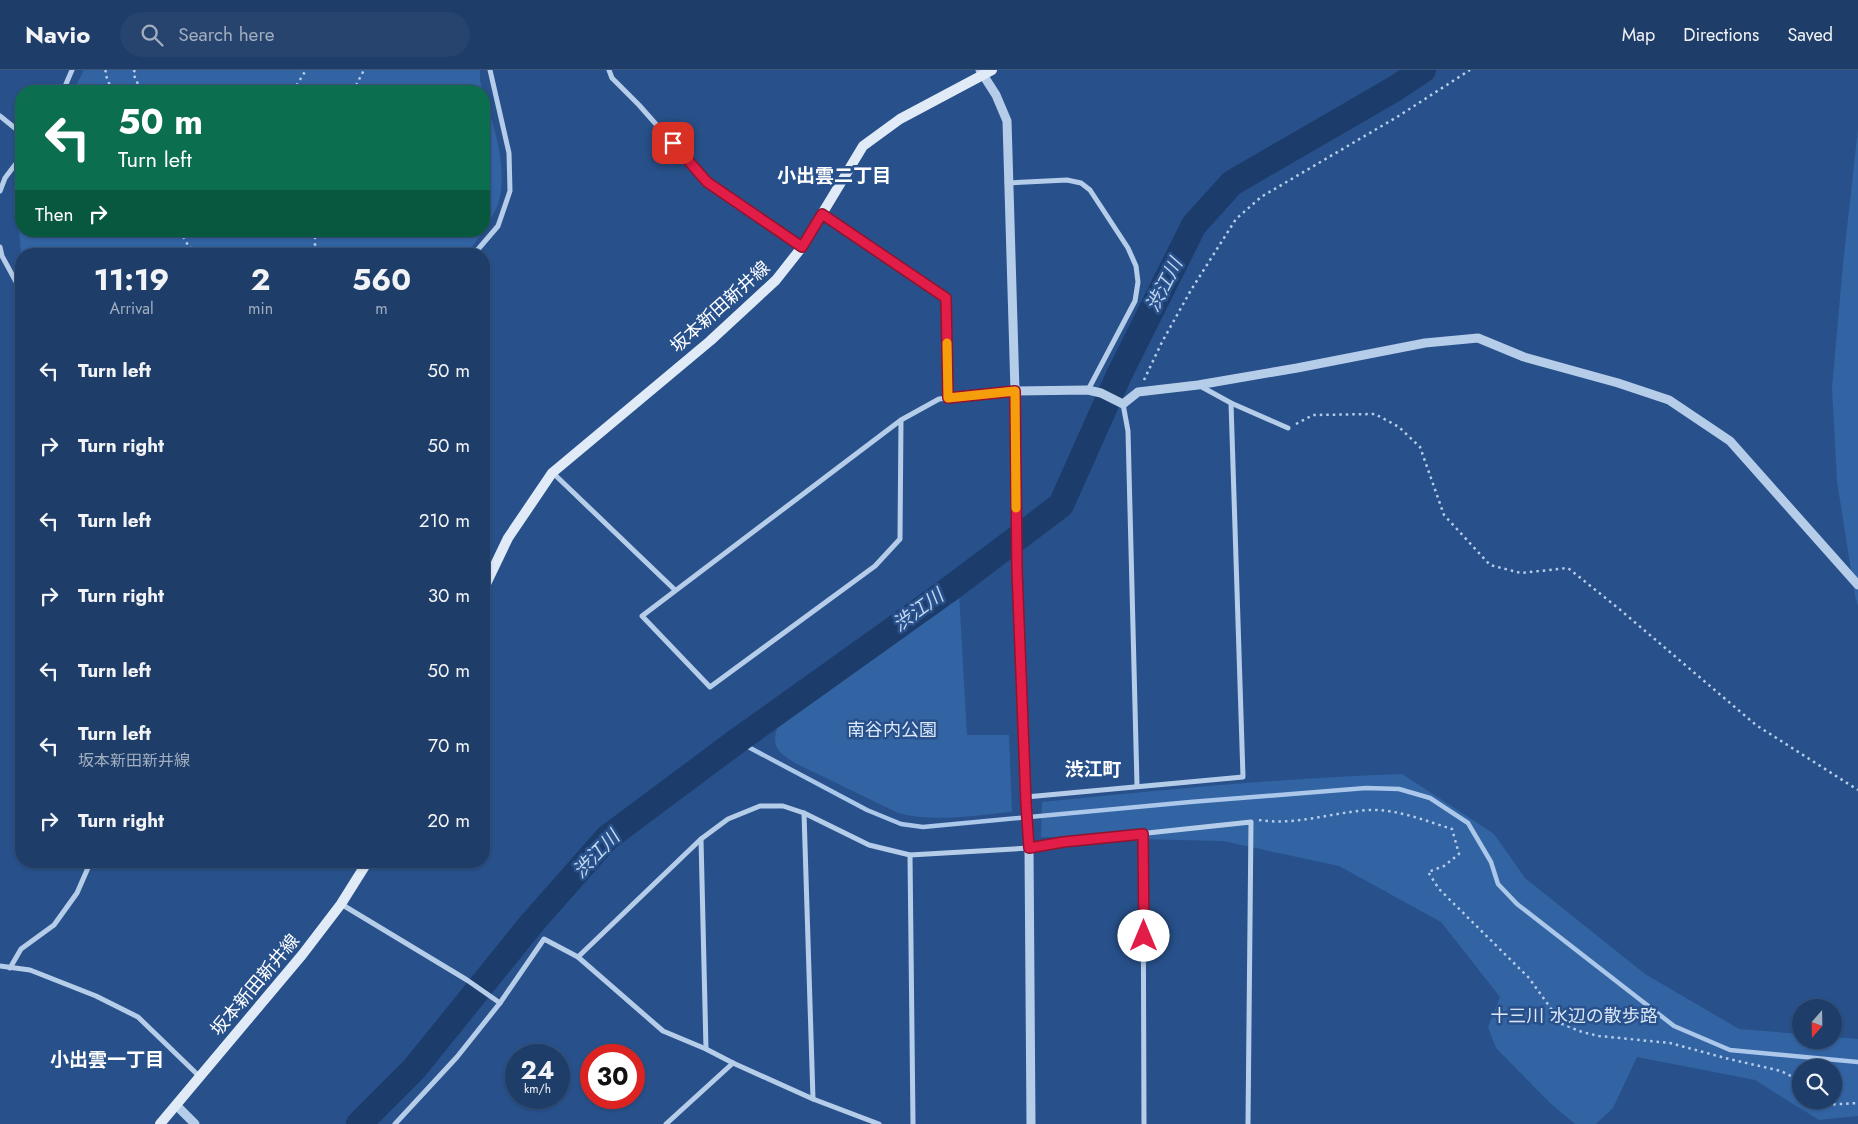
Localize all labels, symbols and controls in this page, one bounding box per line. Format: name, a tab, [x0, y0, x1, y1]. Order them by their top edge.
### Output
search box	[120, 12, 470, 57]
text: Navio	[25, 17, 90, 52]
icon: search	[138, 21, 166, 49]
text: Search here	[178, 21, 274, 48]
text: Map	[1622, 22, 1655, 48]
text: Directions	[1683, 22, 1759, 48]
text: Saved	[1787, 22, 1833, 48]
text: 50 m	[118, 97, 203, 147]
icon: left	[35, 105, 100, 170]
pin	[652, 122, 694, 164]
icon: arrive	[659, 129, 687, 157]
text: Turn left	[118, 143, 192, 175]
district label: 小出雲二丁目	[777, 162, 891, 189]
icon: right	[84, 200, 112, 228]
text: Then	[35, 201, 74, 228]
water label: 渋江川	[1139, 252, 1190, 317]
street label: 坂本新田新井線	[664, 255, 776, 359]
text: 11:19	[94, 258, 169, 301]
text: 2	[251, 258, 270, 301]
text: 560	[352, 258, 411, 301]
text: Arrival	[109, 297, 154, 320]
text: min	[248, 297, 273, 320]
text: m	[375, 297, 388, 320]
icon: left	[35, 357, 63, 385]
text: Turn left	[78, 357, 151, 384]
text: 50 m	[427, 357, 470, 384]
icon: right	[35, 432, 63, 460]
text: Turn right	[78, 432, 164, 459]
text: 50 m	[427, 432, 470, 459]
icon: left	[35, 507, 63, 535]
text: Turn left	[78, 507, 151, 534]
text: 210 m	[419, 507, 470, 534]
water label: 渋江川	[887, 581, 951, 638]
icon: right	[35, 582, 63, 610]
text: Turn right	[78, 582, 164, 609]
text: 30 m	[428, 582, 470, 609]
icon: left	[35, 657, 63, 685]
text: Turn left	[78, 657, 151, 684]
text: 50 m	[427, 657, 470, 684]
park label: 南谷内公園	[847, 717, 937, 743]
text: Turn left	[78, 720, 151, 747]
icon: left	[35, 732, 63, 760]
text: 70 m	[428, 732, 470, 759]
text: 坂本新田新井線	[78, 749, 190, 772]
district label: 渋江町	[1064, 756, 1122, 783]
icon: right	[35, 807, 63, 835]
text: Turn right	[78, 807, 164, 834]
text: 20 m	[427, 807, 470, 834]
water label: 渋江川	[566, 823, 627, 884]
position arrow	[1117, 909, 1169, 961]
street label: 坂本新田新井線	[205, 928, 305, 1042]
north arrow	[1792, 999, 1842, 1049]
map controls	[1792, 999, 1842, 1109]
park label: 十三川 水辺の散歩路	[1490, 1003, 1658, 1029]
speed limit sign: 30	[580, 1044, 645, 1109]
district label: 小出雲一丁目	[50, 1046, 164, 1073]
text: 24	[521, 1052, 554, 1088]
button: search	[1792, 1059, 1842, 1109]
text: km/h	[524, 1080, 551, 1098]

